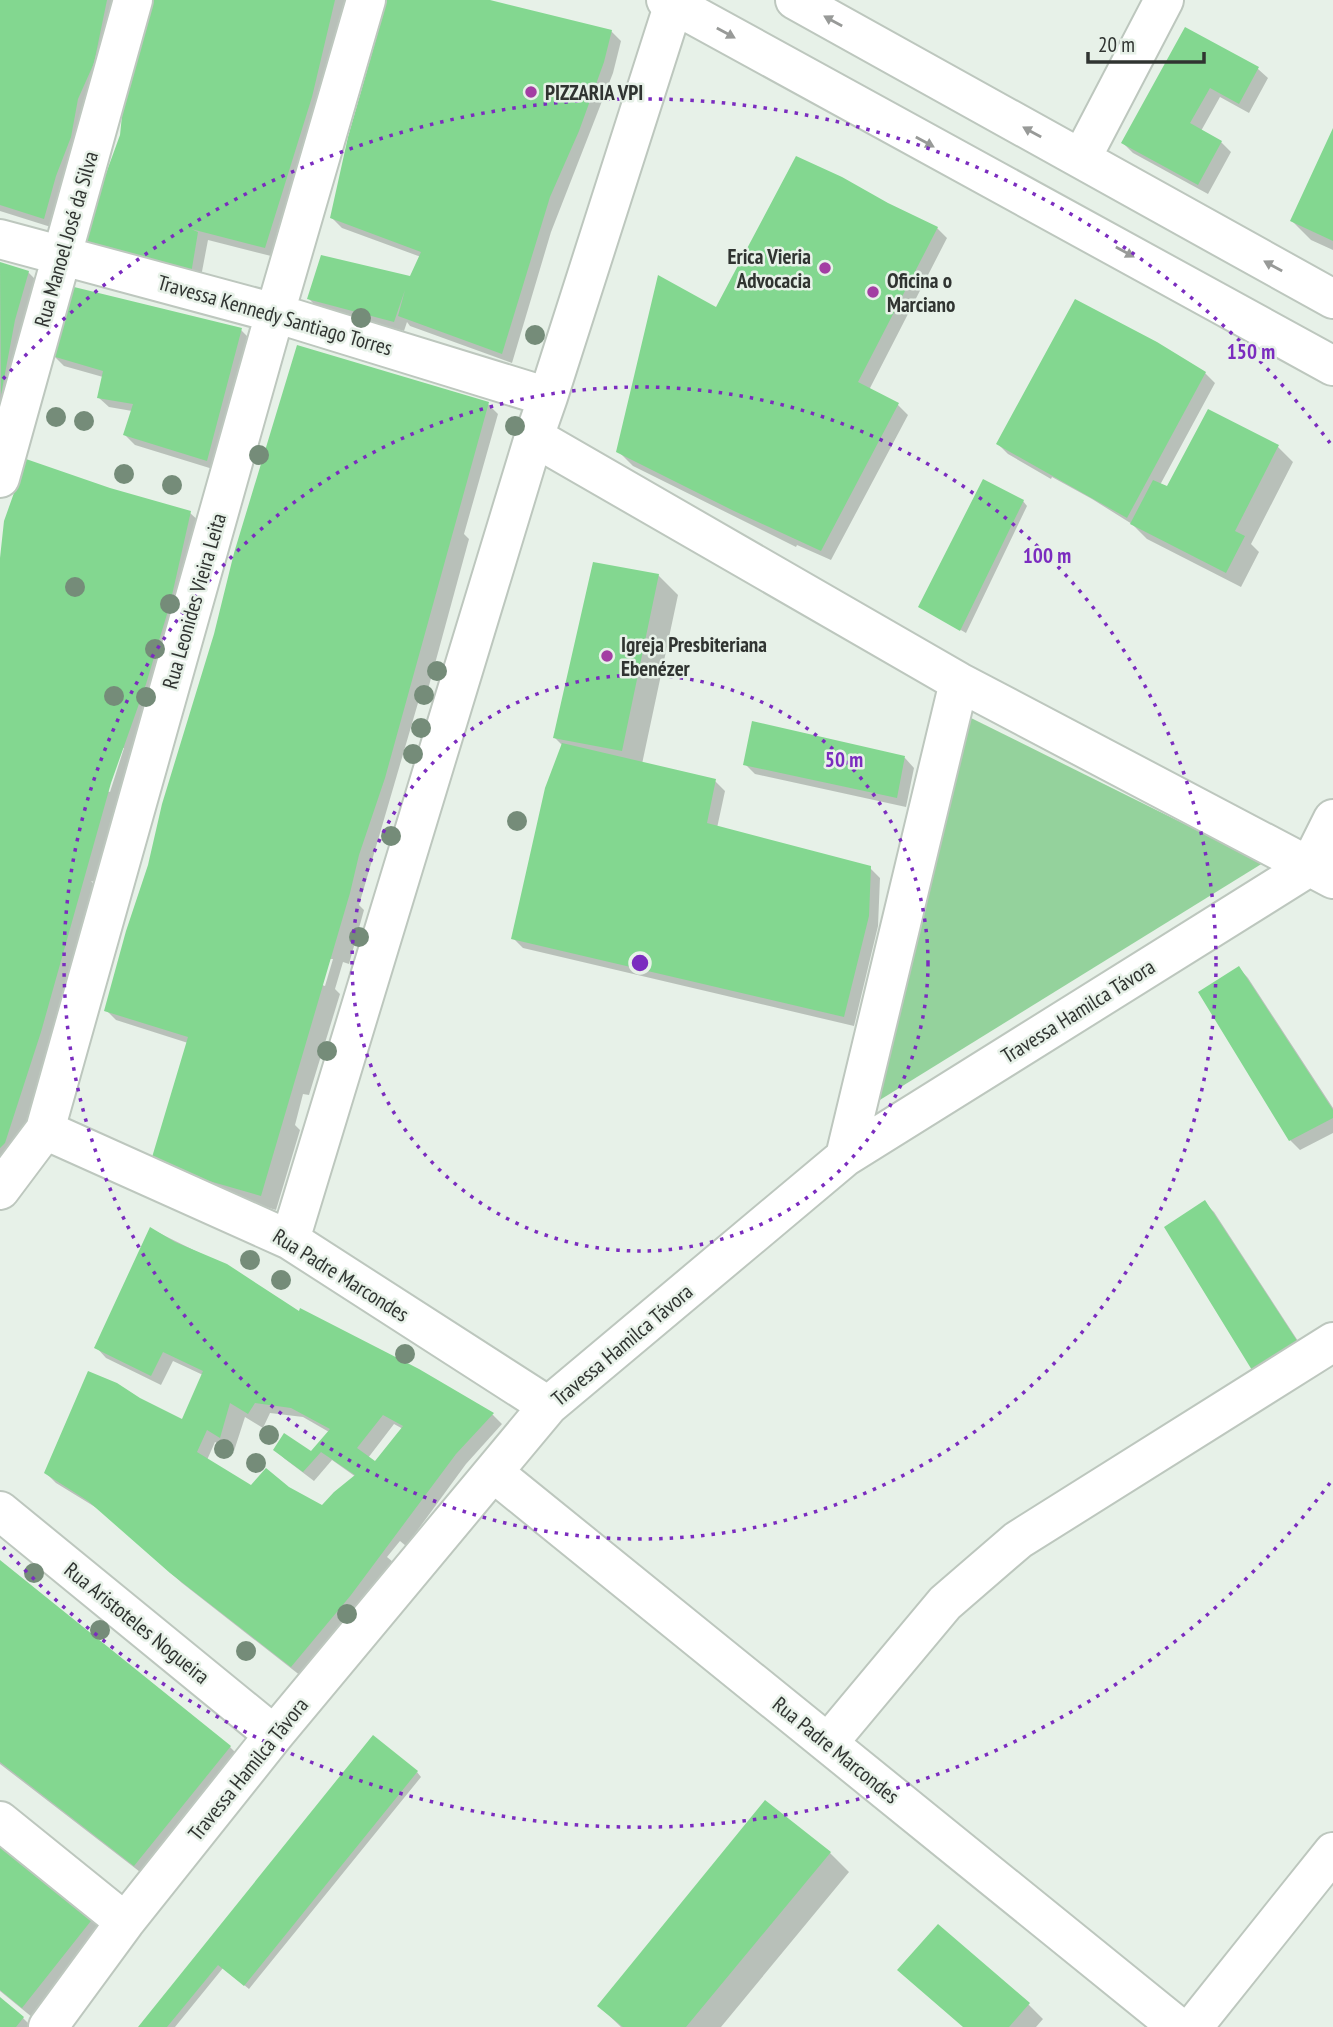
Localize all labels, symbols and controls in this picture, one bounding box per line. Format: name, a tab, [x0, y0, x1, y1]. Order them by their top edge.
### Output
one-way arrow	[823, 15, 843, 27]
scale bar	[1088, 21, 1204, 65]
one-way arrow	[716, 27, 736, 39]
text: 20 m	[1098, 31, 1135, 58]
place label: PIZZARIA VPI	[545, 79, 643, 106]
marker: PIZZARIA VPI	[523, 84, 539, 100]
one-way arrow	[1022, 126, 1042, 137]
one-way arrow	[915, 137, 935, 148]
street label: Rua Manoel José da Silva	[28, 148, 104, 330]
place label: Erica Vieria Advocacia	[727, 243, 811, 294]
one-way arrow	[1115, 246, 1134, 258]
marker: Erica Vieria Advocacia	[817, 260, 833, 276]
one-way arrow	[1264, 260, 1283, 272]
place label: Oficina o Marciano	[887, 267, 955, 318]
street label: Travessa Kennedy Santiago Torres	[155, 269, 395, 361]
marker: Oficina o Marciano	[865, 284, 881, 300]
text: 150 m	[1227, 338, 1275, 365]
street label: Rua Leonides Vieira Leita	[156, 510, 232, 692]
text: 100 m	[1023, 542, 1071, 569]
place label: Igreja Presbiteriana Ebenézer	[621, 631, 767, 682]
marker: Igreja Presbiteriana Ebenézer	[599, 648, 615, 664]
text: 50 m	[825, 746, 863, 773]
centre of rings	[628, 951, 652, 975]
street label: Travessa Hamilca Távora	[996, 953, 1160, 1069]
street label: Rua Padre Marcondes	[268, 1222, 414, 1328]
street label: Travessa Hamilca Távora	[546, 1278, 698, 1412]
street label: Rua Aristoteles Nogueira	[59, 1556, 215, 1690]
street label: Rua Padre Marcondes	[767, 1691, 905, 1809]
street label: Travessa Hamilca Távora	[182, 1692, 314, 1846]

